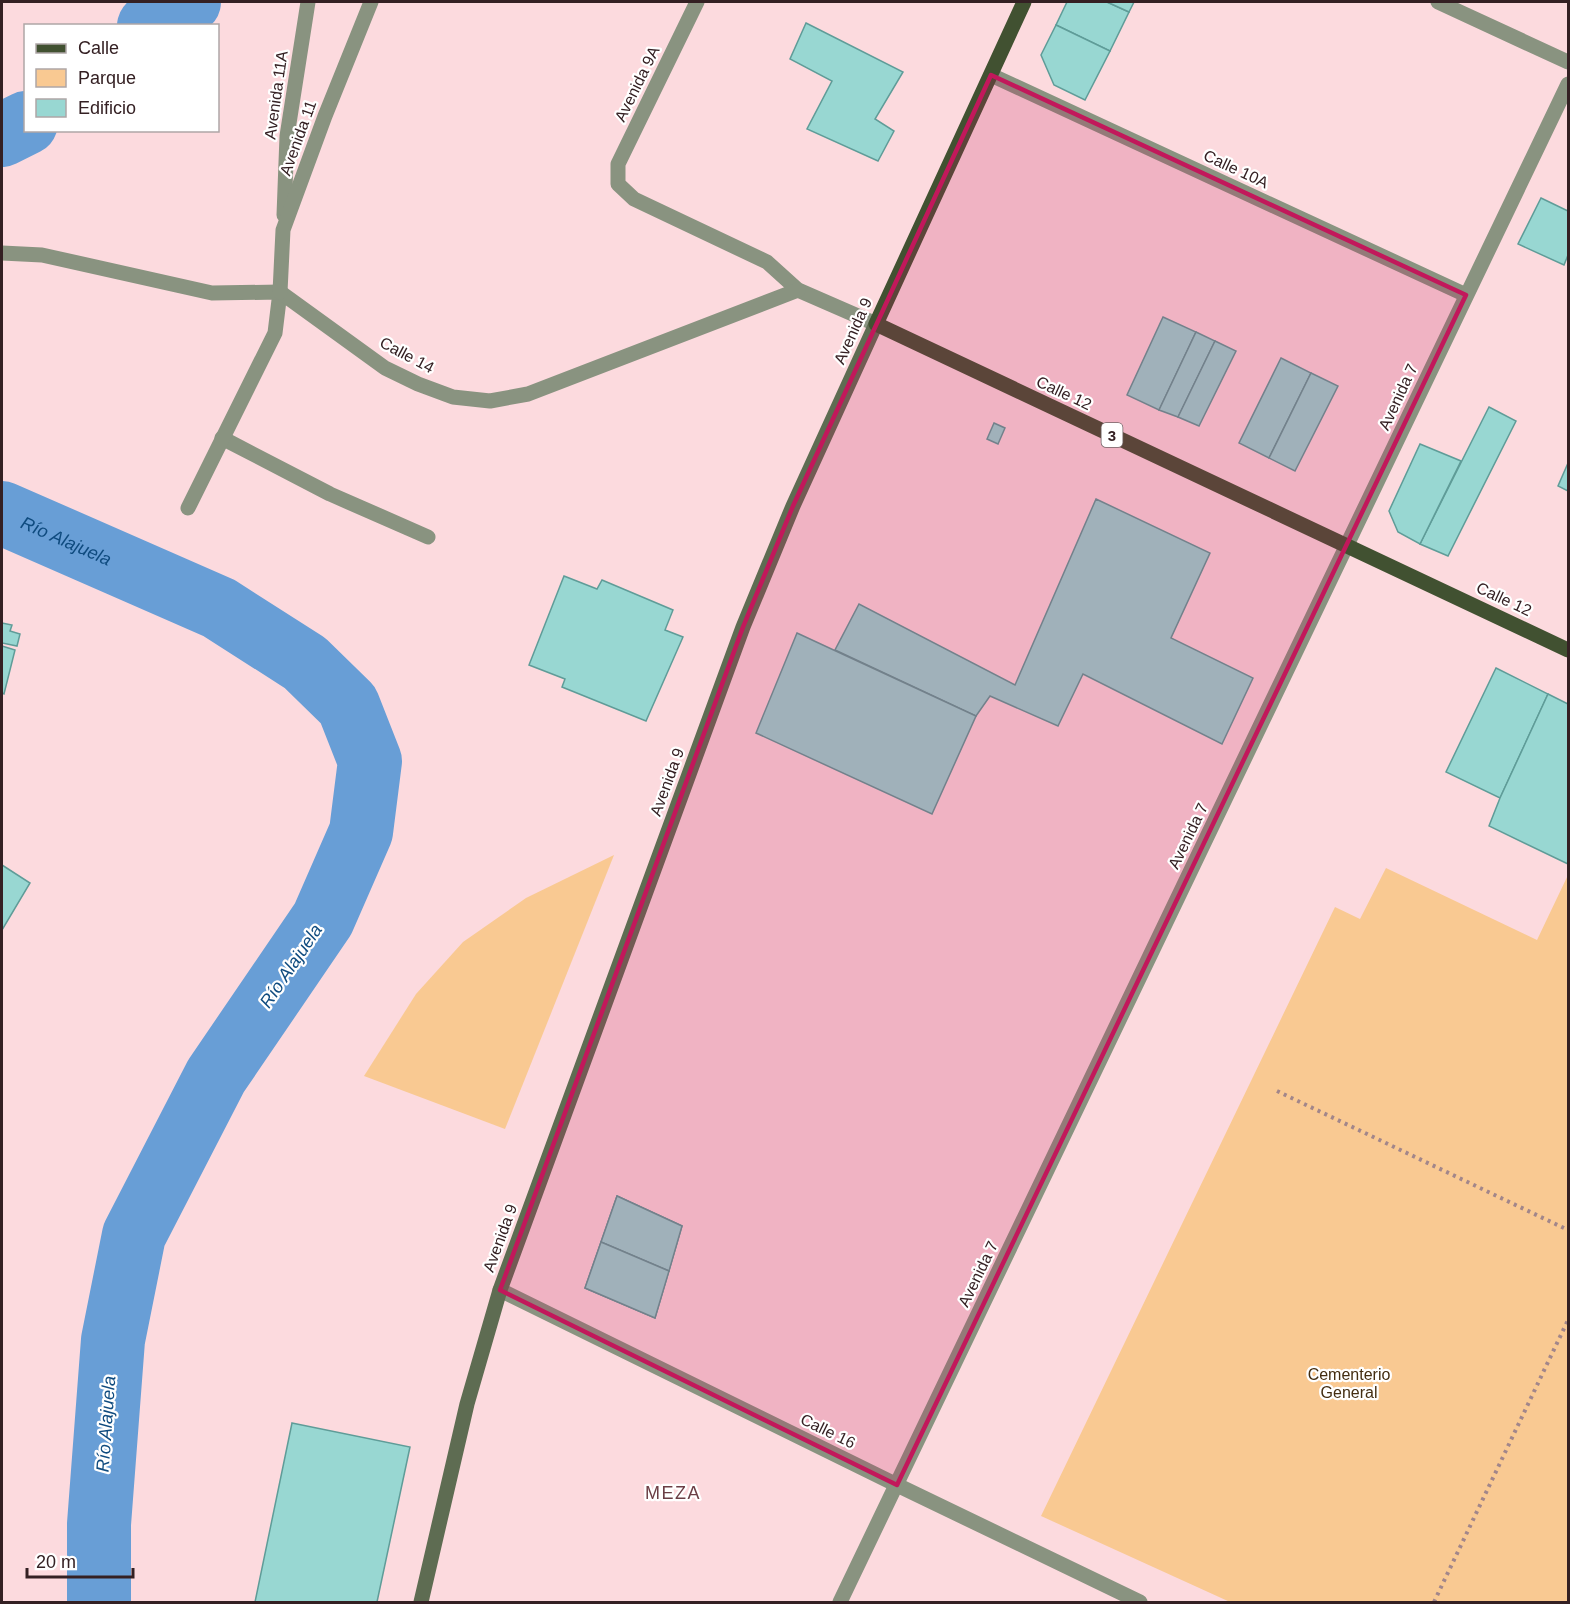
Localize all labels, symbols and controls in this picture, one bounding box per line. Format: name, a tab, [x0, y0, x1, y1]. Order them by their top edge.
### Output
legend	[24, 24, 219, 132]
text: Calle	[78, 38, 119, 58]
street label: Avenida 9A	[611, 43, 663, 124]
street label: Avenida 11A	[261, 49, 291, 140]
text: Parque	[78, 68, 136, 88]
text: Edificio	[78, 98, 136, 118]
street label: Avenida 11	[277, 98, 319, 178]
street label: Calle 10A	[1201, 147, 1271, 192]
street label: Avenida 9	[831, 295, 875, 367]
street label: Calle 14	[377, 334, 437, 376]
street label: Avenida 7	[1375, 361, 1421, 433]
street label: Calle 12	[1034, 373, 1094, 413]
road number: 3	[1102, 423, 1122, 447]
water label: Río Alajuela	[18, 513, 114, 570]
street label: Calle 12	[1474, 579, 1534, 619]
street label: Avenida 9	[647, 746, 687, 818]
street label: Avenida 7	[1165, 800, 1211, 872]
water label: Río Alajuela	[256, 920, 326, 1012]
street label: Avenida 9	[480, 1202, 520, 1274]
street label: Avenida 7	[955, 1238, 1001, 1310]
park label: Cementerio General	[1308, 1366, 1390, 1401]
water label: Río Alajuela	[93, 1375, 119, 1473]
street label: Calle 16	[798, 1410, 858, 1452]
district label: MEZA	[645, 1483, 701, 1503]
scale bar	[27, 1541, 134, 1579]
text: 20 m	[36, 1552, 76, 1572]

